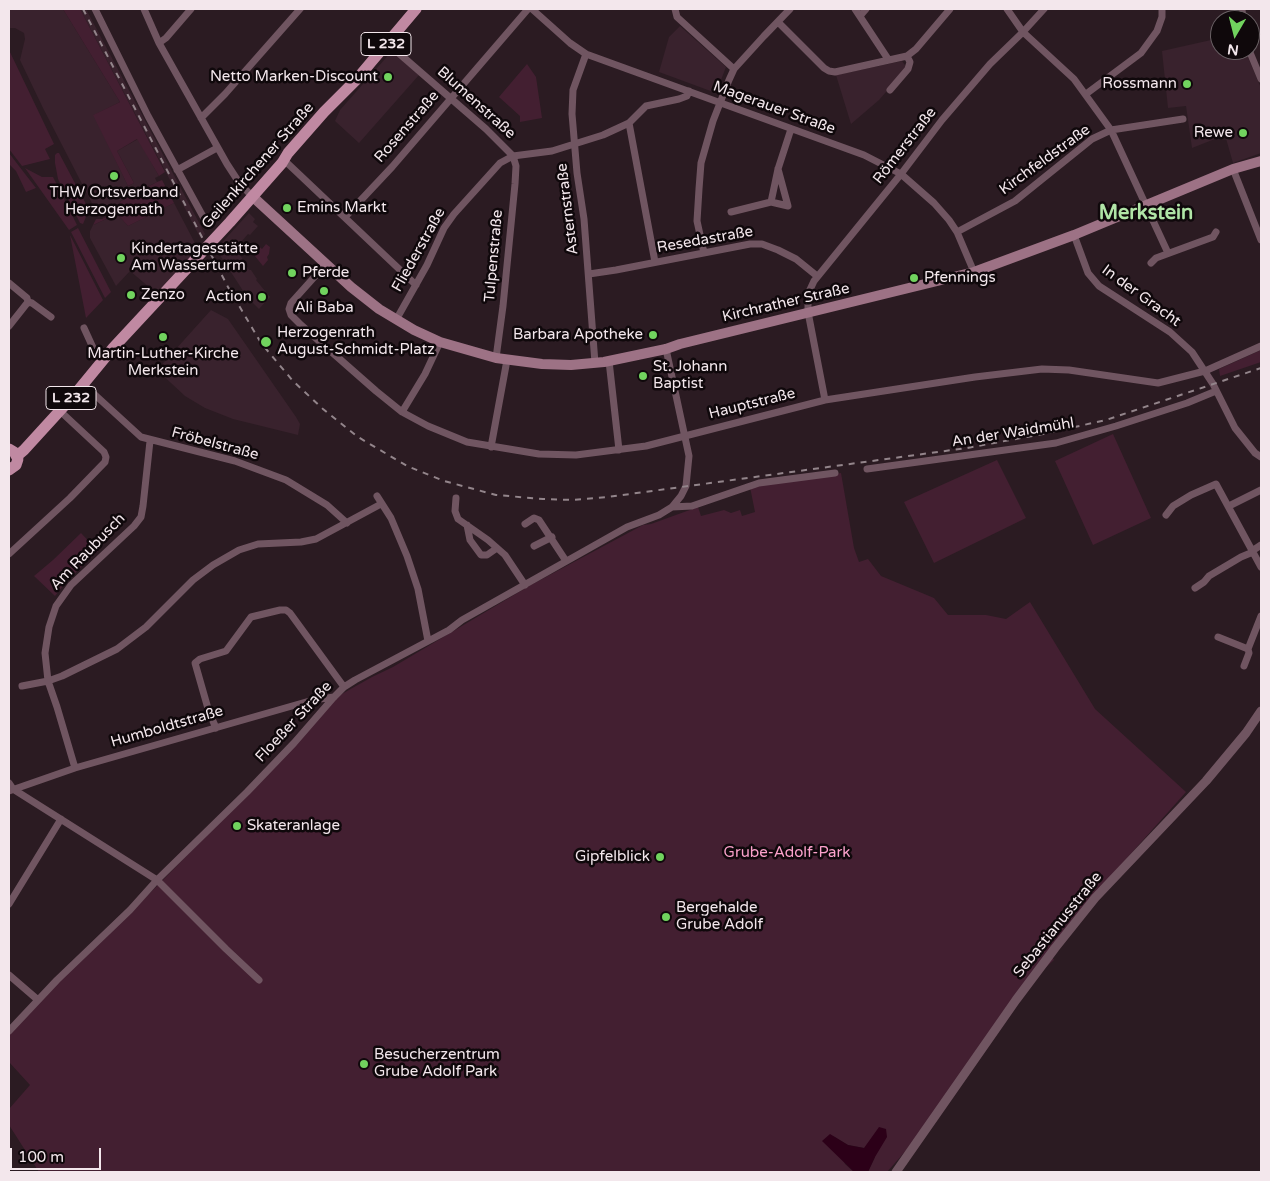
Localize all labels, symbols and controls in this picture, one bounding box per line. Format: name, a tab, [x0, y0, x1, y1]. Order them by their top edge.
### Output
north arrow	[1210, 10, 1260, 60]
road number: L 232	[361, 33, 411, 56]
text: N	[1226, 40, 1240, 59]
street label: Blumenstraße	[433, 63, 519, 143]
place label: Netto Marken-Discount	[210, 68, 378, 86]
marker: Netto Marken-Discount	[382, 71, 394, 83]
place label: Rossmann	[1102, 75, 1177, 93]
street label: Magerauer Straße	[710, 78, 838, 138]
marker: Rossmann	[1181, 78, 1193, 90]
street label: Rosenstraße	[371, 87, 443, 167]
street label: Geilenkirchener Straße	[198, 99, 318, 233]
street label: Römerstraße	[869, 104, 941, 188]
street label: Kirchfeldstraße	[996, 121, 1094, 199]
place label: Rewe	[1194, 124, 1233, 142]
marker: Rewe	[1237, 127, 1249, 139]
street label: Asternstraße	[553, 162, 583, 256]
marker: THW Ortsverband Herzogenrath	[108, 170, 120, 182]
place label: THW Ortsverband Herzogenrath	[50, 184, 178, 219]
place label: Emins Markt	[297, 199, 387, 217]
marker: Emins Markt	[281, 202, 293, 214]
district label: Merkstein	[1099, 202, 1193, 226]
street label: Fliederstraße	[389, 205, 449, 295]
street label: Tulpenstraße	[481, 209, 507, 303]
street label: Resedastraße	[655, 223, 755, 257]
place label: Kindertagesstätte Am Wasserturm	[131, 240, 258, 275]
marker: Kindertagesstätte Am Wasserturm	[115, 252, 127, 264]
street label: In der Gracht	[1098, 261, 1184, 331]
place label: Pferde	[302, 264, 349, 282]
marker: Pferde	[286, 267, 298, 279]
place label: Pfennings	[924, 269, 996, 287]
marker: Pfennings	[908, 272, 920, 284]
street label: Kirchrather Straße	[721, 280, 851, 326]
marker: Ali Baba	[318, 285, 330, 297]
place label: Zenzo	[141, 286, 185, 304]
place label: Action	[205, 288, 252, 306]
marker: Zenzo	[125, 289, 137, 301]
marker: Action	[256, 291, 268, 303]
place label: Ali Baba	[294, 299, 354, 317]
place label: Herzogenrath August-Schmidt-Platz	[277, 324, 435, 359]
place label: Barbara Apotheke	[513, 326, 643, 344]
marker: Barbara Apotheke	[647, 329, 659, 341]
marker: Martin-Luther-Kirche Merkstein	[157, 331, 169, 343]
marker: Herzogenrath August-Schmidt-Platz	[259, 335, 273, 349]
place label: Martin-Luther-Kirche Merkstein	[87, 345, 239, 380]
place label: St. Johann Baptist	[653, 358, 727, 393]
marker: St. Johann Baptist	[637, 370, 649, 382]
street label: Hauptstraße	[707, 385, 797, 423]
road number: L 232	[46, 386, 96, 409]
street label: An der Waidmühl	[951, 414, 1075, 452]
street label: Fröbelstraße	[169, 424, 261, 464]
street label: Am Raubusch	[47, 510, 129, 594]
street label: Floeßer Straße	[252, 678, 336, 766]
street label: Humboldtstraße	[109, 702, 225, 752]
place label: Skateranlage	[247, 817, 340, 835]
marker: Skateranlage	[231, 820, 243, 832]
park label: Grube-Adolf-Park	[724, 844, 850, 862]
place label: Gipfelblick	[575, 848, 650, 866]
marker: Gipfelblick	[654, 851, 666, 863]
street label: Sebastianusstraße	[1010, 869, 1106, 981]
place label: Bergehalde Grube Adolf	[676, 899, 763, 934]
marker: Bergehalde Grube Adolf	[660, 911, 672, 923]
place label: Besucherzentrum Grube Adolf Park	[374, 1046, 500, 1081]
marker: Besucherzentrum Grube Adolf Park	[358, 1058, 370, 1070]
scale bar	[12, 1138, 104, 1170]
text: 100 m	[18, 1148, 64, 1166]

